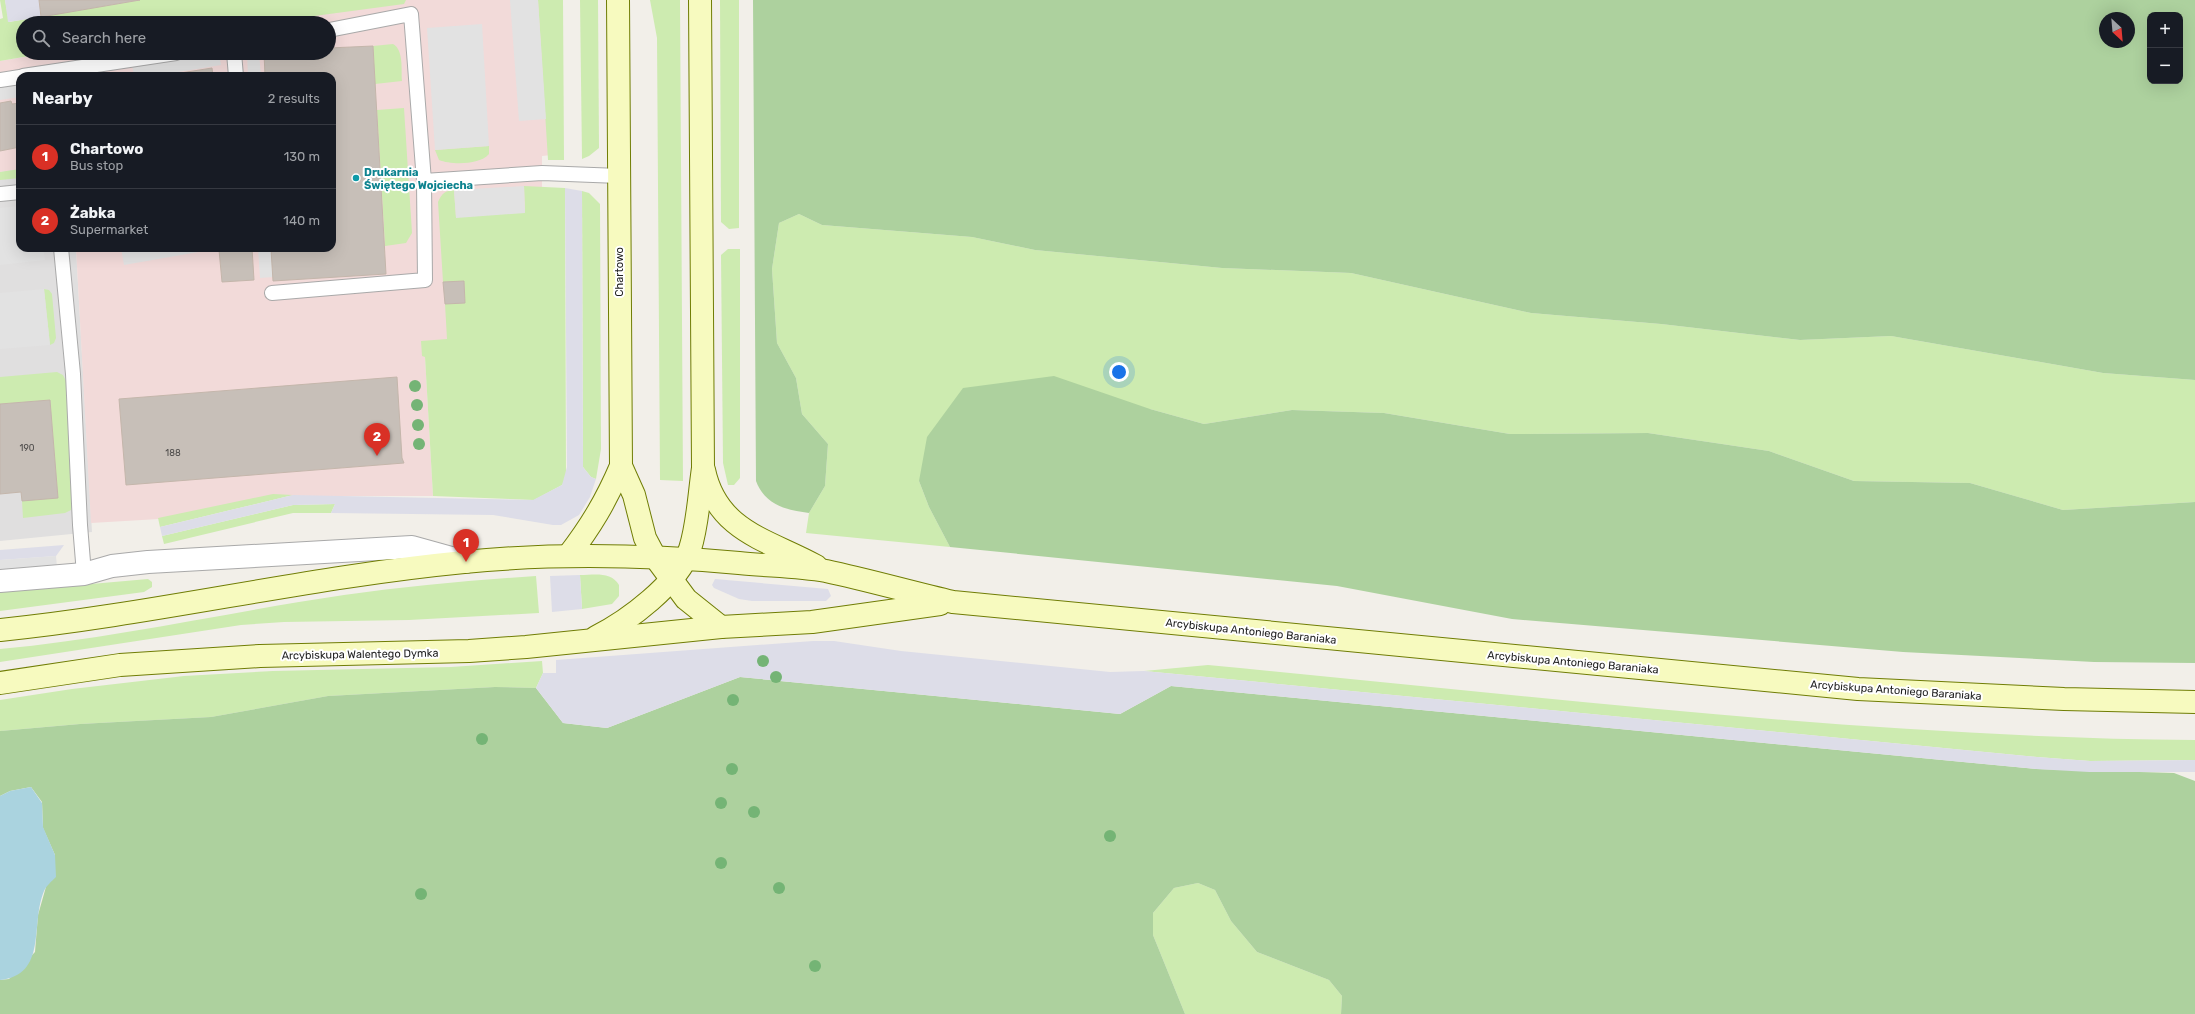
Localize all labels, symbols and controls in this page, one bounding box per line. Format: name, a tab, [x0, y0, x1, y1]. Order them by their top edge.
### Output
north arrow	[2099, 12, 2135, 48]
map controls	[2147, 12, 2183, 84]
button: +	[2147, 12, 2183, 48]
search box	[16, 16, 336, 60]
icon: search	[30, 27, 52, 49]
text: Search here	[62, 29, 146, 47]
button: −	[2147, 48, 2183, 84]
text: Nearby	[32, 88, 93, 108]
text: 2 results	[268, 91, 320, 106]
text: Chartowo	[70, 140, 143, 158]
text: 1	[42, 149, 48, 164]
text: 130 m	[284, 149, 320, 164]
text: Bus stop	[70, 158, 123, 173]
place label: Drukarnia Świętego Wojciecha	[364, 166, 473, 192]
marker: Drukarnia Świętego Wojciecha	[351, 173, 361, 183]
text: Żabka	[70, 204, 116, 222]
text: 2	[41, 213, 49, 228]
text: 140 m	[283, 213, 320, 228]
text: Supermarket	[70, 222, 148, 237]
street label: Chartowo	[613, 247, 626, 297]
your location	[1109, 362, 1129, 382]
pin: 2	[364, 423, 390, 456]
house number: 190	[20, 443, 35, 453]
house number: 188	[165, 448, 181, 458]
pin: 1	[453, 529, 479, 562]
street label: Arcybiskupa Antoniego Baraniaka	[1165, 616, 1337, 647]
street label: Arcybiskupa Walentego Dymka	[281, 647, 439, 662]
street label: Arcybiskupa Antoniego Baraniaka	[1487, 649, 1659, 676]
street label: Arcybiskupa Antoniego Baraniaka	[1810, 678, 1982, 703]

